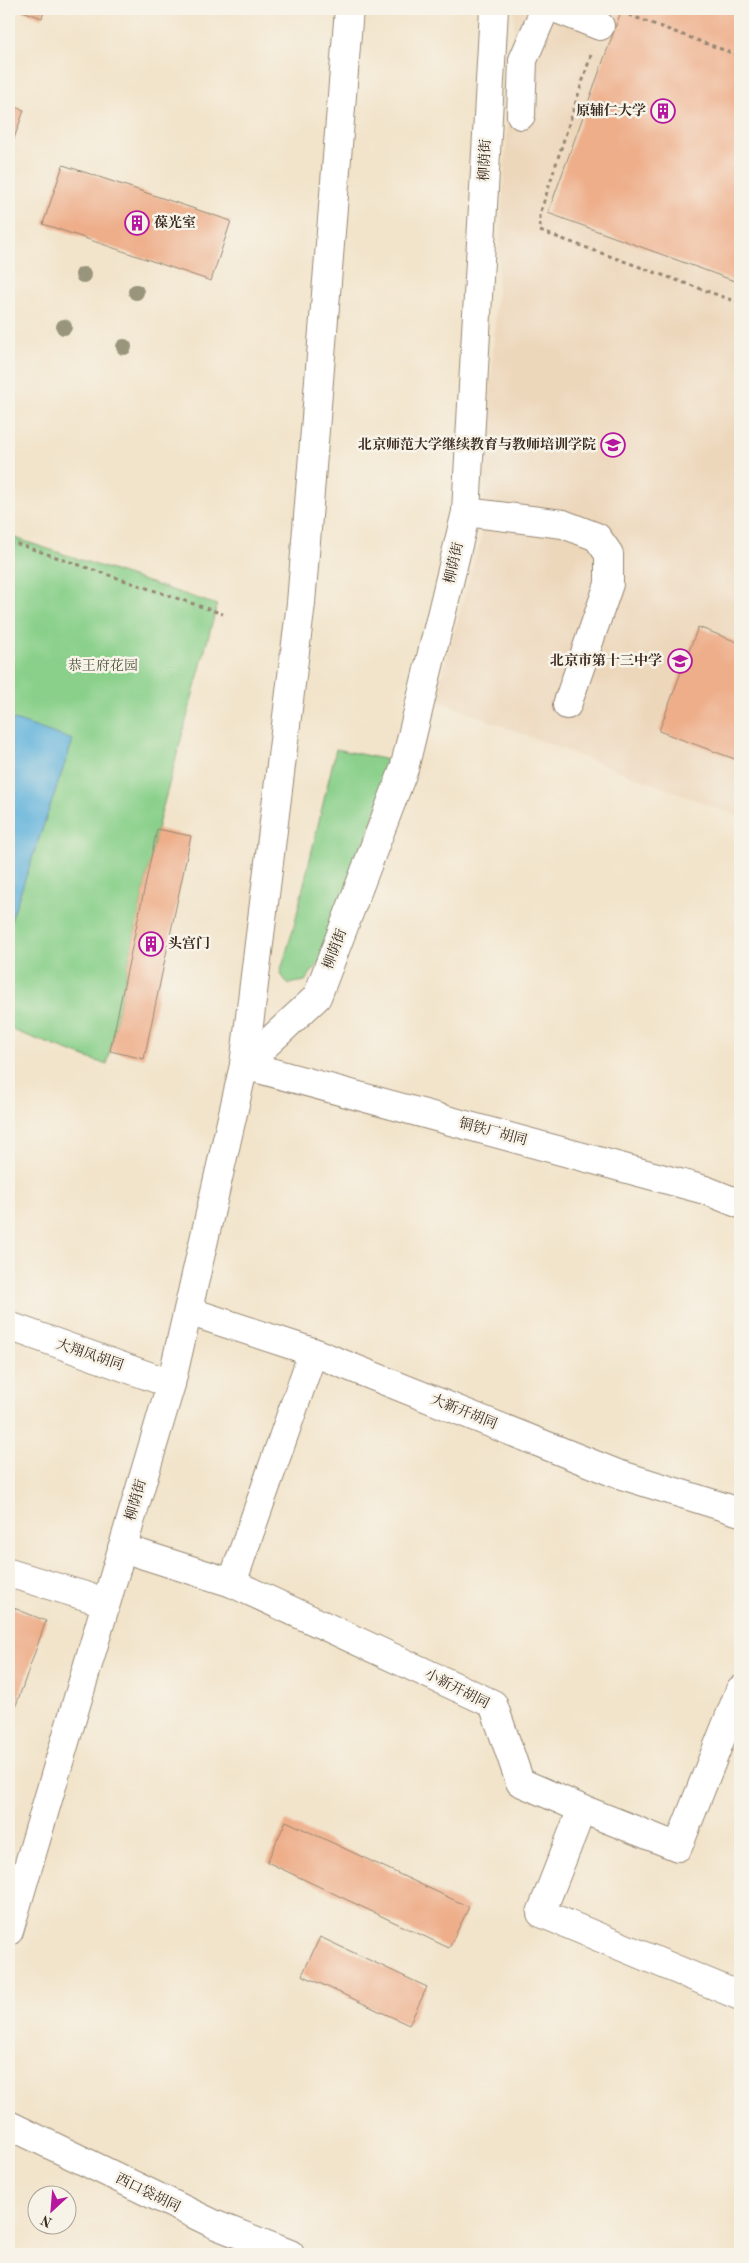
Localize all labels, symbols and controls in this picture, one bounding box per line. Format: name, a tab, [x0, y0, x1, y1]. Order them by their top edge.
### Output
building icon: 原辅仁大学	[650, 98, 676, 124]
place label: 原辅仁大学	[576, 102, 646, 118]
street label: 柳荫街	[476, 139, 493, 181]
building icon: 葆光室	[124, 210, 150, 236]
place label: 葆光室	[154, 214, 196, 230]
school or university icon: 北京师范大学继续教育与教师培训学院	[600, 432, 626, 458]
place label: 北京师范大学继续教育与教师培训学院	[358, 436, 596, 452]
street label: 柳荫街	[441, 541, 466, 585]
school or university icon: 北京市第十三中学	[667, 648, 693, 674]
place label: 北京市第十三中学	[550, 652, 662, 668]
park label: 恭王府花园	[68, 658, 138, 673]
street label: 柳荫街	[320, 927, 349, 971]
building icon: 头宫门	[138, 931, 164, 957]
place label: 头宫门	[168, 936, 210, 951]
street label: 铜铁厂胡同	[457, 1115, 529, 1148]
street label: 大翔凤胡同	[55, 1336, 126, 1373]
street label: 大新开胡同	[429, 1391, 499, 1432]
street label: 柳荫街	[123, 1478, 149, 1522]
street label: 小新开胡同	[423, 1666, 492, 1711]
street label: 西口袋胡同	[113, 2170, 183, 2215]
north arrow	[28, 2186, 78, 2236]
text: N	[39, 2212, 55, 2229]

